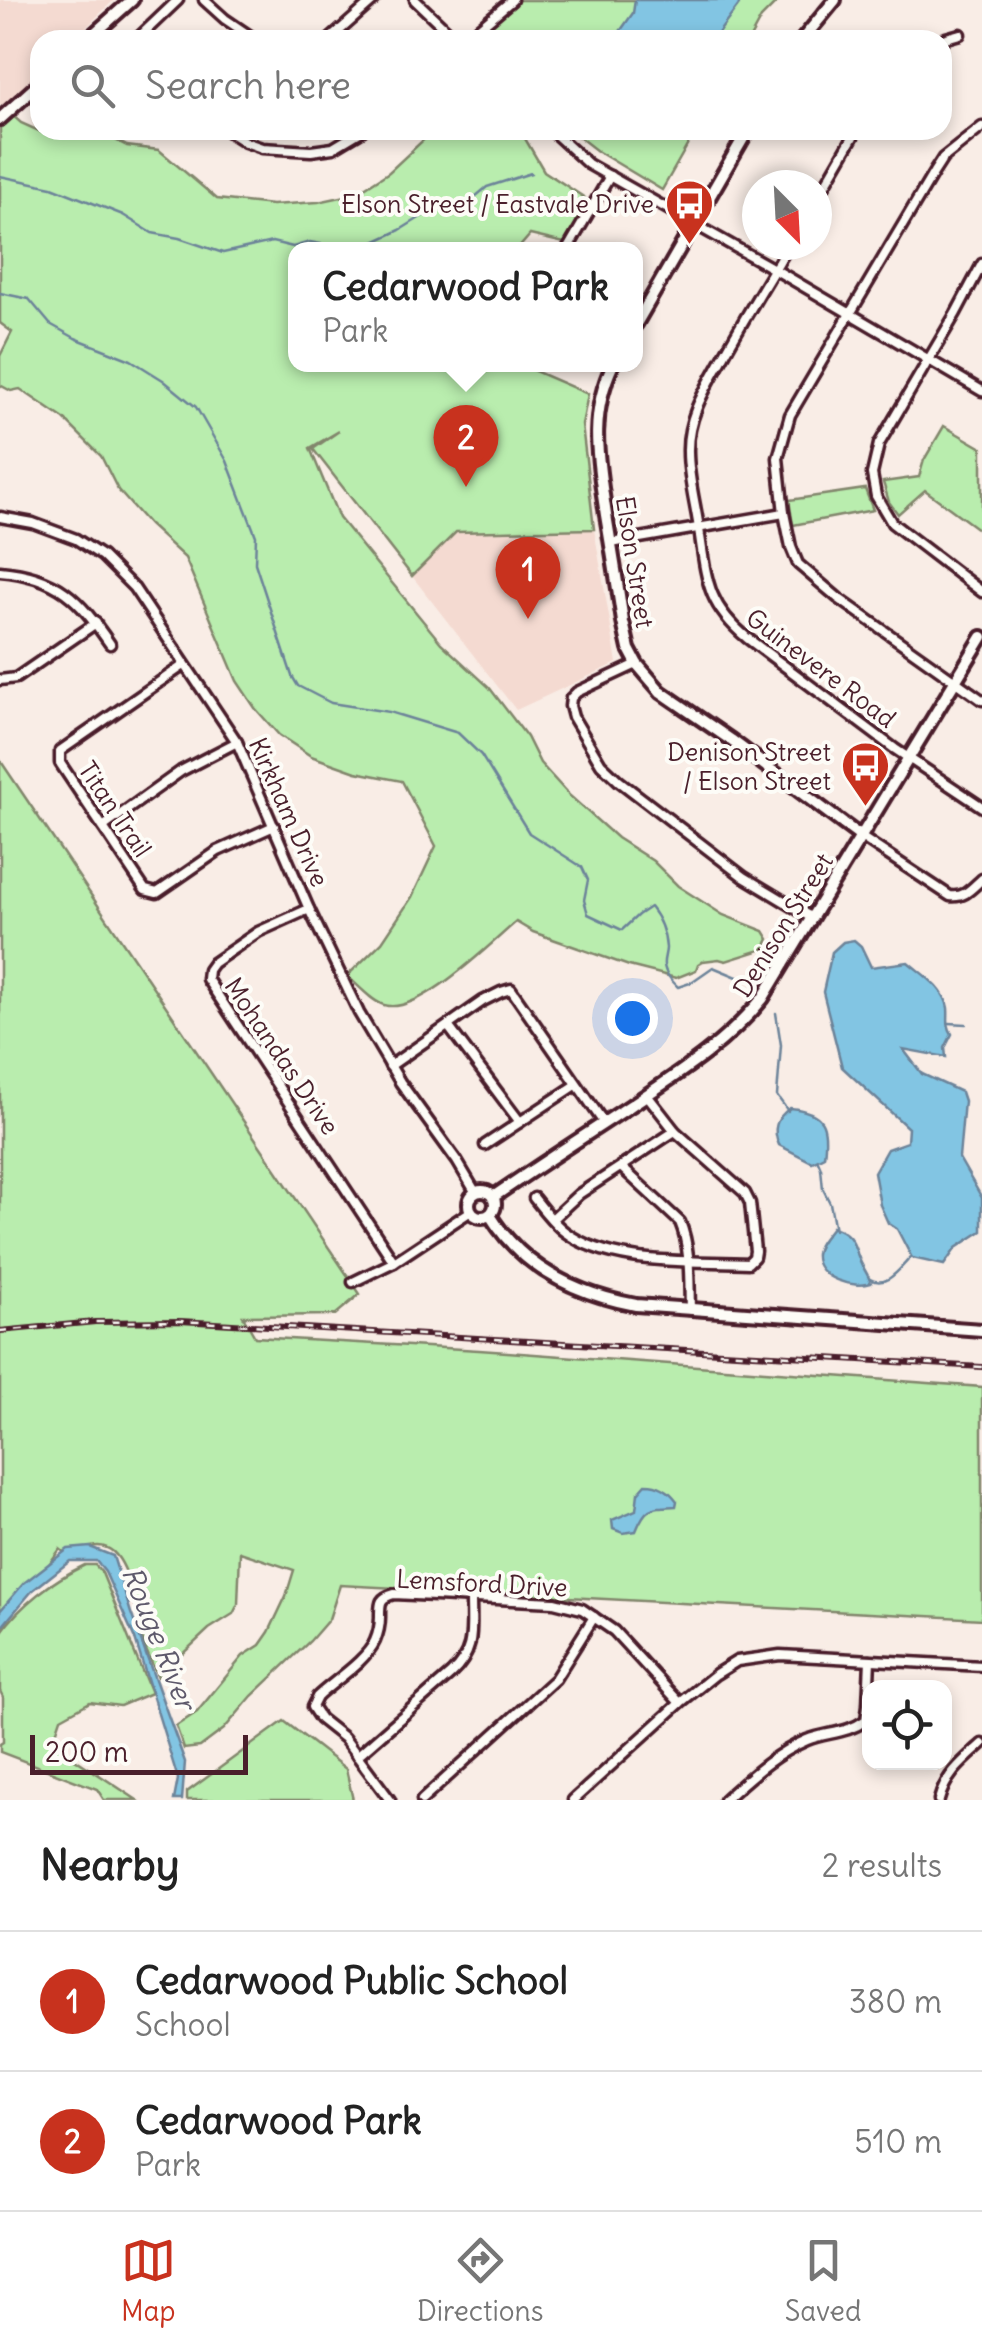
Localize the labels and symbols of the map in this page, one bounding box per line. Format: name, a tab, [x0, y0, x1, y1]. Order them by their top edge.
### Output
north arrow	[742, 170, 832, 260]
bus stop icon: Elson Street / Eastvale Drive	[663, 178, 715, 246]
place label: Elson Street / Eastvale Drive	[341, 188, 654, 220]
pin: 2	[434, 404, 498, 487]
street label: Elson Street	[609, 494, 661, 630]
pin: 1	[496, 536, 560, 619]
street label: Guinevere Road	[740, 601, 902, 735]
street label: Kirkham Drive	[242, 733, 336, 891]
place label: Denison Street / Elson Street	[667, 736, 831, 797]
bus stop icon: Denison Street / Elson Street	[840, 740, 892, 808]
street label: Titan Trail	[71, 755, 159, 863]
street label: Denison Street	[726, 847, 840, 1003]
street label: Mohandas Drive	[218, 971, 346, 1141]
your location	[607, 993, 658, 1044]
water label: Rouge River	[114, 1561, 205, 1718]
street label: Lemsford Drive	[396, 1563, 568, 1603]
scale bar	[30, 1730, 248, 1774]

